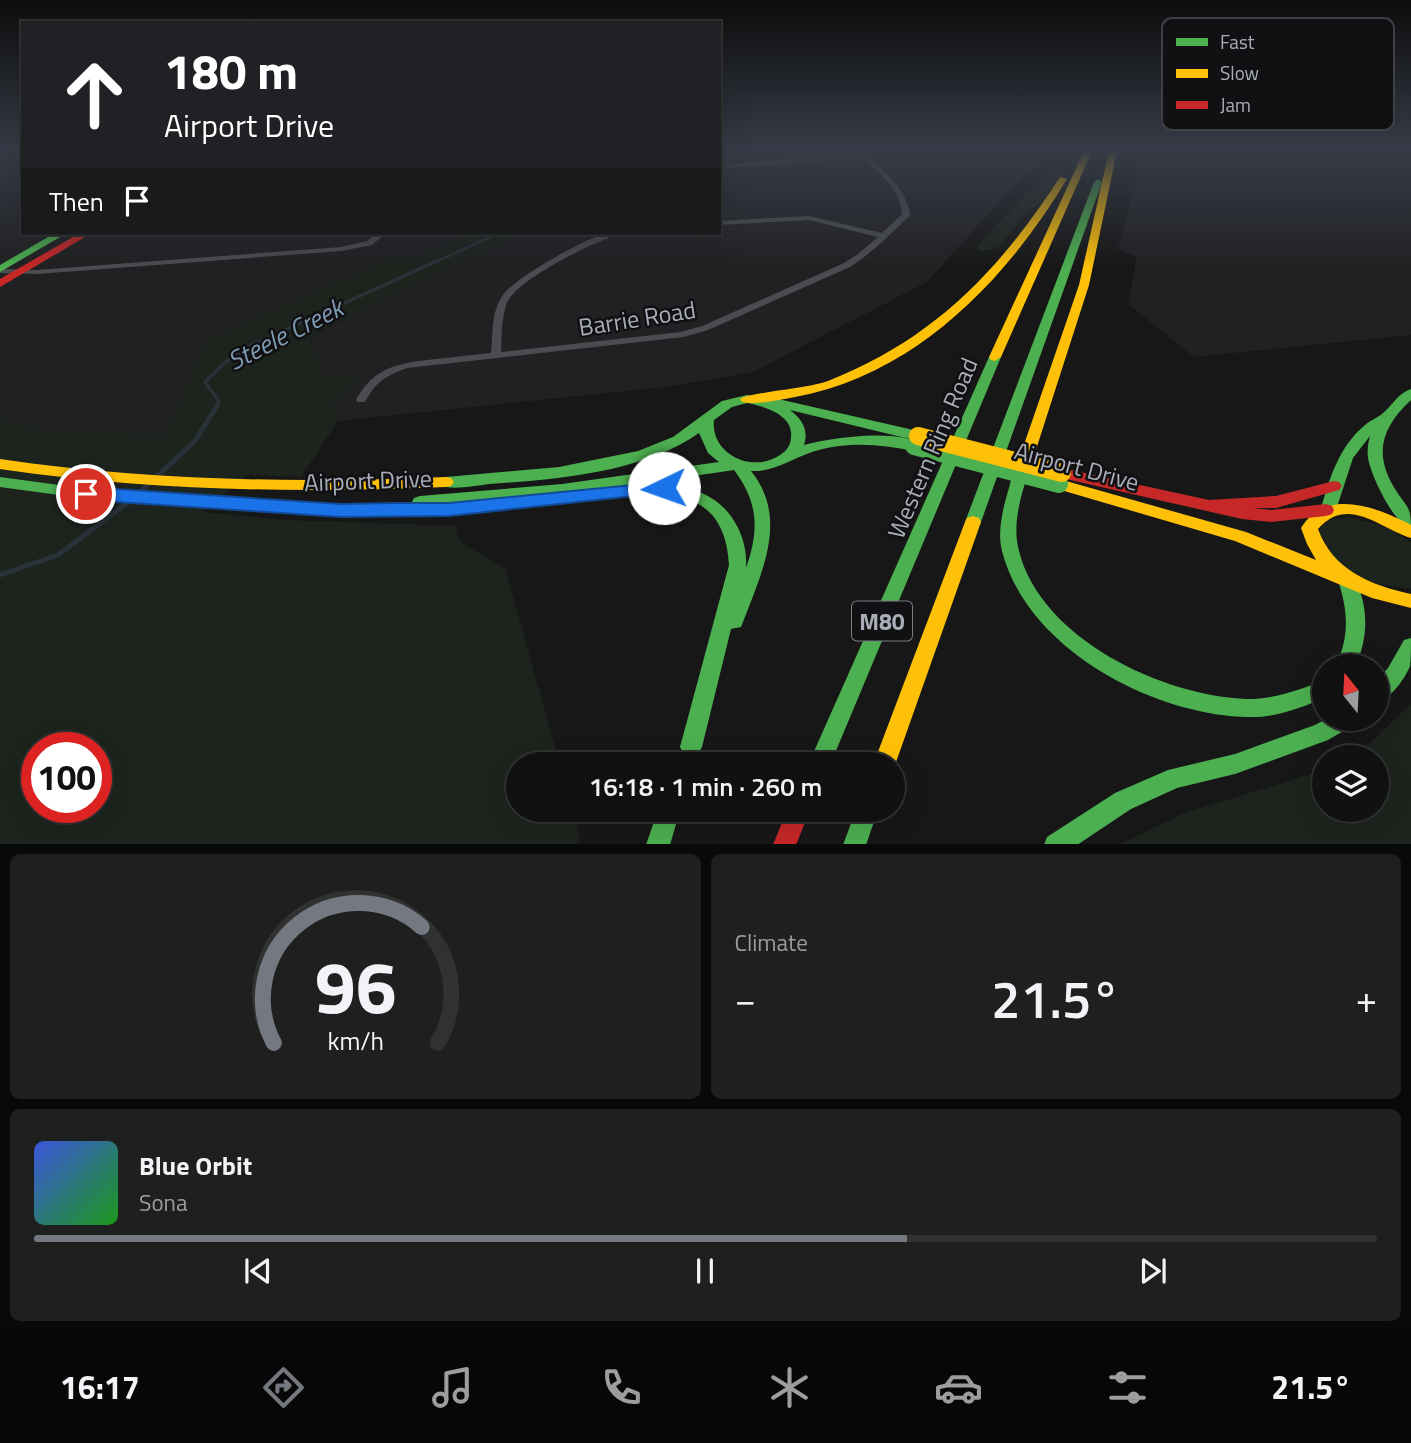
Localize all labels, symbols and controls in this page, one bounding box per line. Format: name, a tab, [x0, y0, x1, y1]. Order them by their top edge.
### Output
legend	[1162, 18, 1394, 130]
text: Fast	[1220, 27, 1255, 56]
text: 180 m	[164, 33, 298, 108]
icon: ahead	[49, 49, 140, 140]
text: Slow	[1220, 58, 1259, 87]
text: Jam	[1220, 90, 1251, 119]
text: Airport Drive	[164, 101, 334, 149]
text: Then	[49, 182, 104, 221]
icon: arrive	[118, 182, 156, 220]
water label: Steele Creek	[220, 287, 353, 380]
street label: Barrie Road	[576, 291, 698, 345]
street label: Western Ring Road	[878, 352, 986, 544]
street label: Airport Drive	[1011, 432, 1143, 500]
position arrow	[627, 451, 701, 525]
street label: Airport Drive	[304, 460, 432, 500]
pin	[56, 464, 116, 524]
icon: arrive	[67, 475, 105, 513]
road number: M80	[852, 601, 912, 640]
north arrow	[1312, 654, 1390, 732]
map controls	[1312, 654, 1389, 822]
speed limit sign: 100	[21, 732, 112, 823]
button: layers	[1312, 745, 1389, 822]
text: 16:18 · 1 min · 260 m	[589, 767, 822, 806]
text: Climate	[735, 925, 808, 960]
text: 96	[314, 931, 396, 1041]
text: 21.5°	[991, 959, 1120, 1038]
text: −	[735, 970, 756, 1028]
text: +	[1356, 970, 1377, 1028]
text: km/h	[327, 1021, 384, 1059]
text: Blue Orbit	[139, 1146, 252, 1185]
text: Sona	[139, 1185, 187, 1220]
icon: previous	[239, 1252, 277, 1290]
icon: pause	[686, 1252, 724, 1290]
icon: next	[1134, 1252, 1172, 1290]
text: 16:17	[60, 1363, 140, 1411]
icon: directions	[259, 1363, 308, 1412]
icon: music	[428, 1363, 477, 1412]
icon: phone	[597, 1363, 646, 1412]
icon: climate	[765, 1363, 814, 1412]
icon: car	[934, 1363, 983, 1412]
icon: filters	[1103, 1363, 1152, 1412]
text: 21.5°	[1271, 1363, 1351, 1411]

